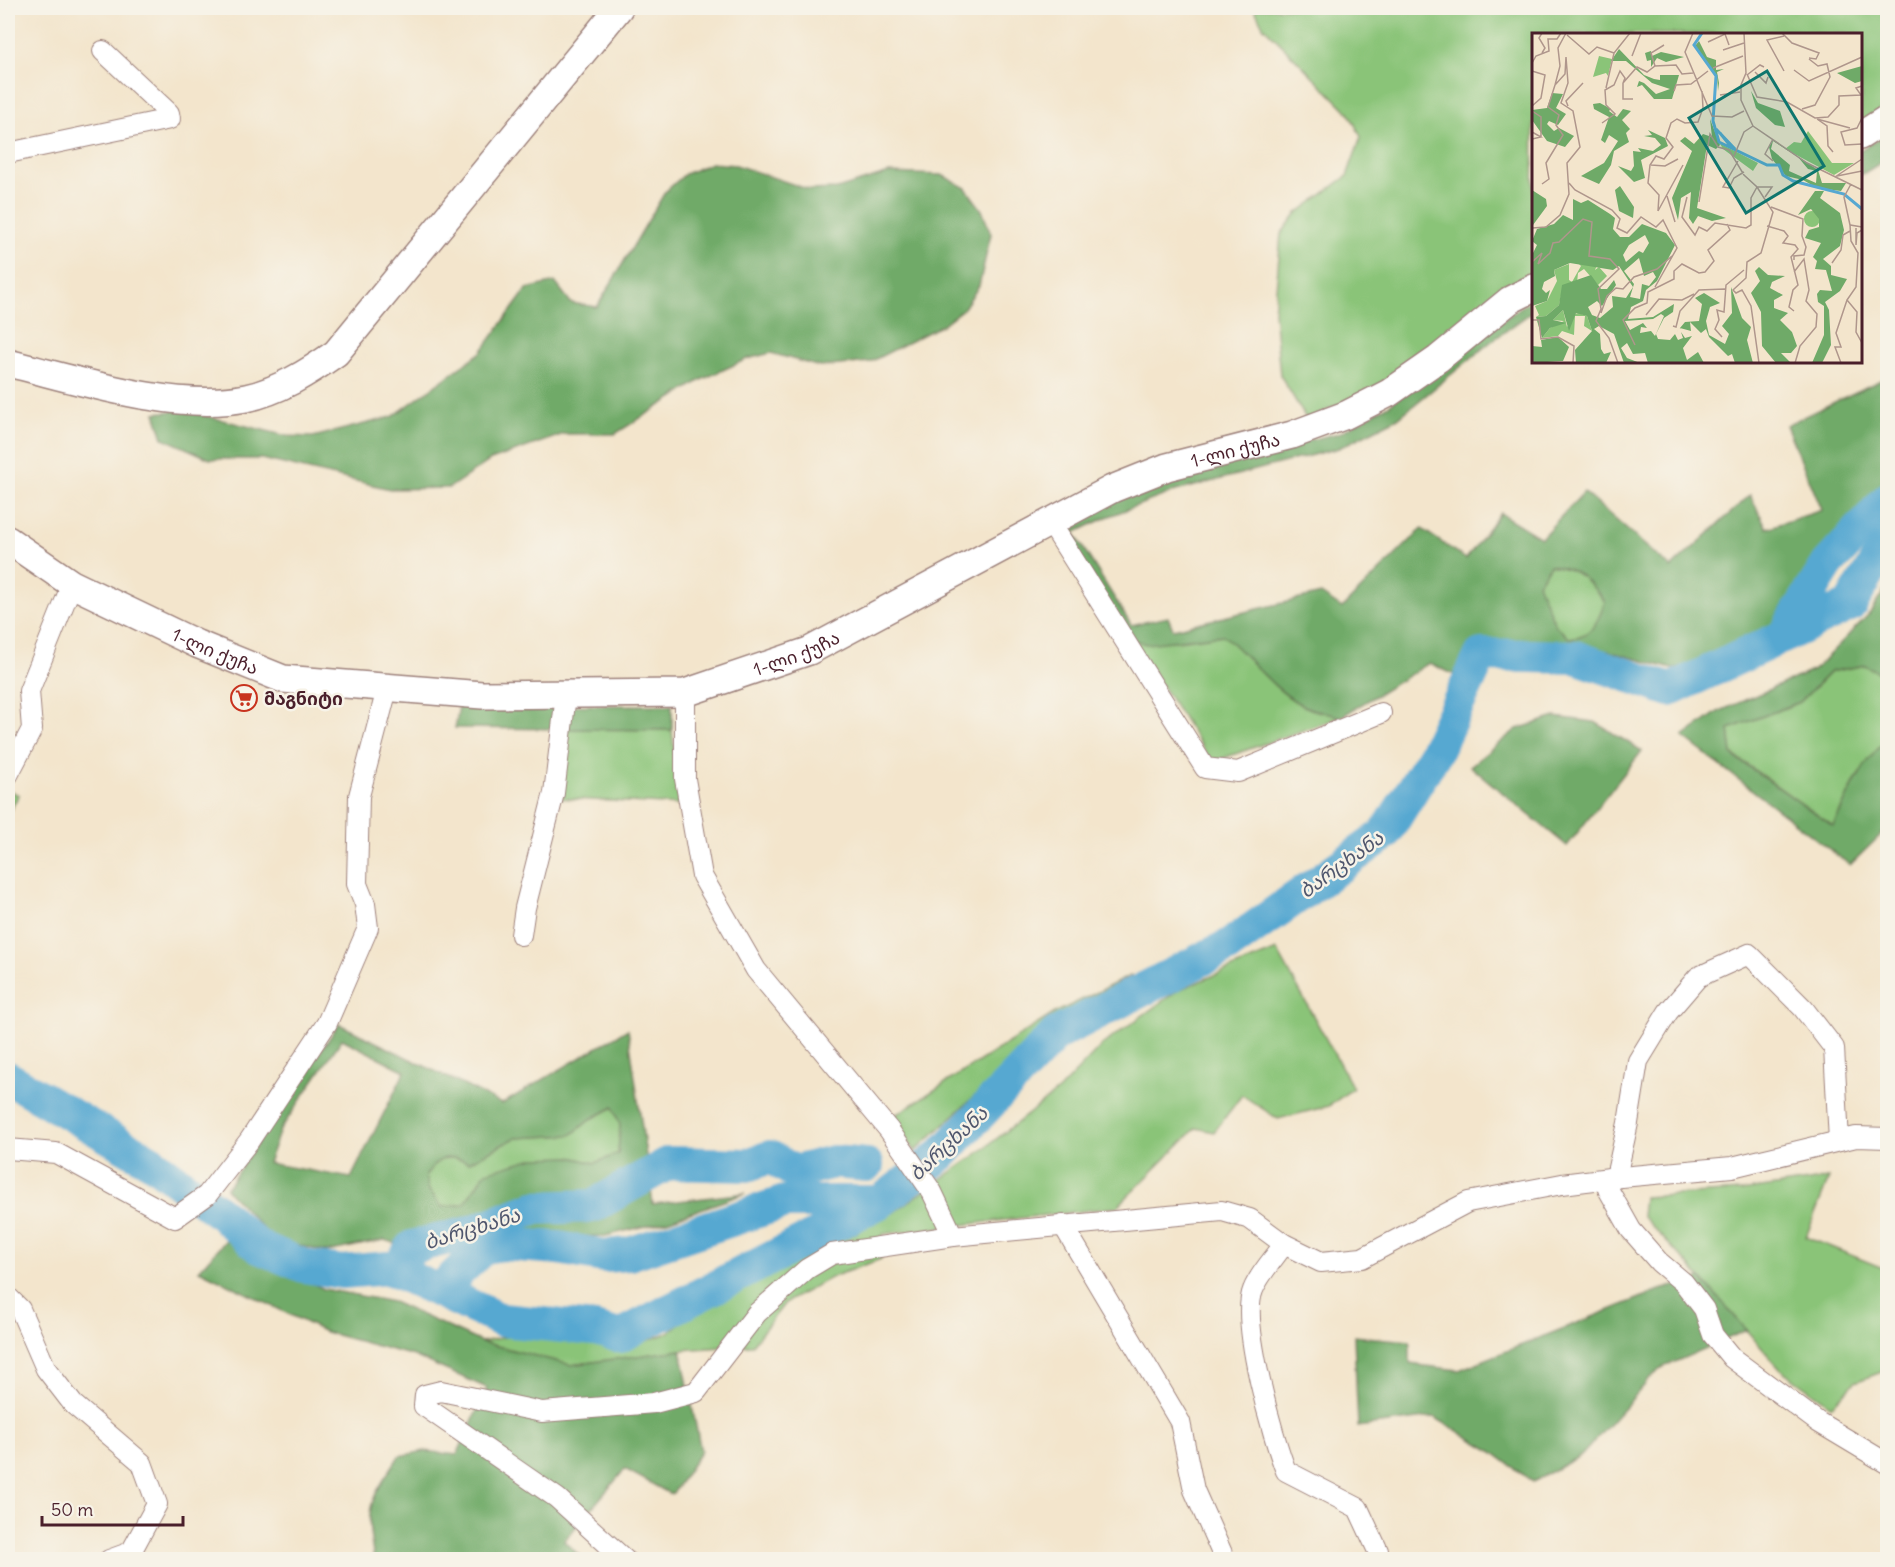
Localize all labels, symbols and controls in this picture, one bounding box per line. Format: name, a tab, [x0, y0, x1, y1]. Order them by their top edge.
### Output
inset map	[1532, 33, 1862, 363]
street label: 1-ლი ქუჩა	[1188, 427, 1282, 472]
street label: 1-ლი ქუჩა	[169, 622, 262, 679]
street label: 1-ლი ქუჩა	[750, 625, 843, 681]
supermarket icon: მაგნიტი	[229, 683, 259, 713]
place label: მაგნიტი	[264, 687, 343, 710]
water label: ბარცხანა	[1294, 824, 1389, 903]
water label: ბარცხანა	[904, 1100, 993, 1186]
water label: ბარცხანა	[421, 1201, 524, 1254]
scale bar	[42, 1489, 183, 1527]
text: 50 m	[51, 1498, 93, 1521]

